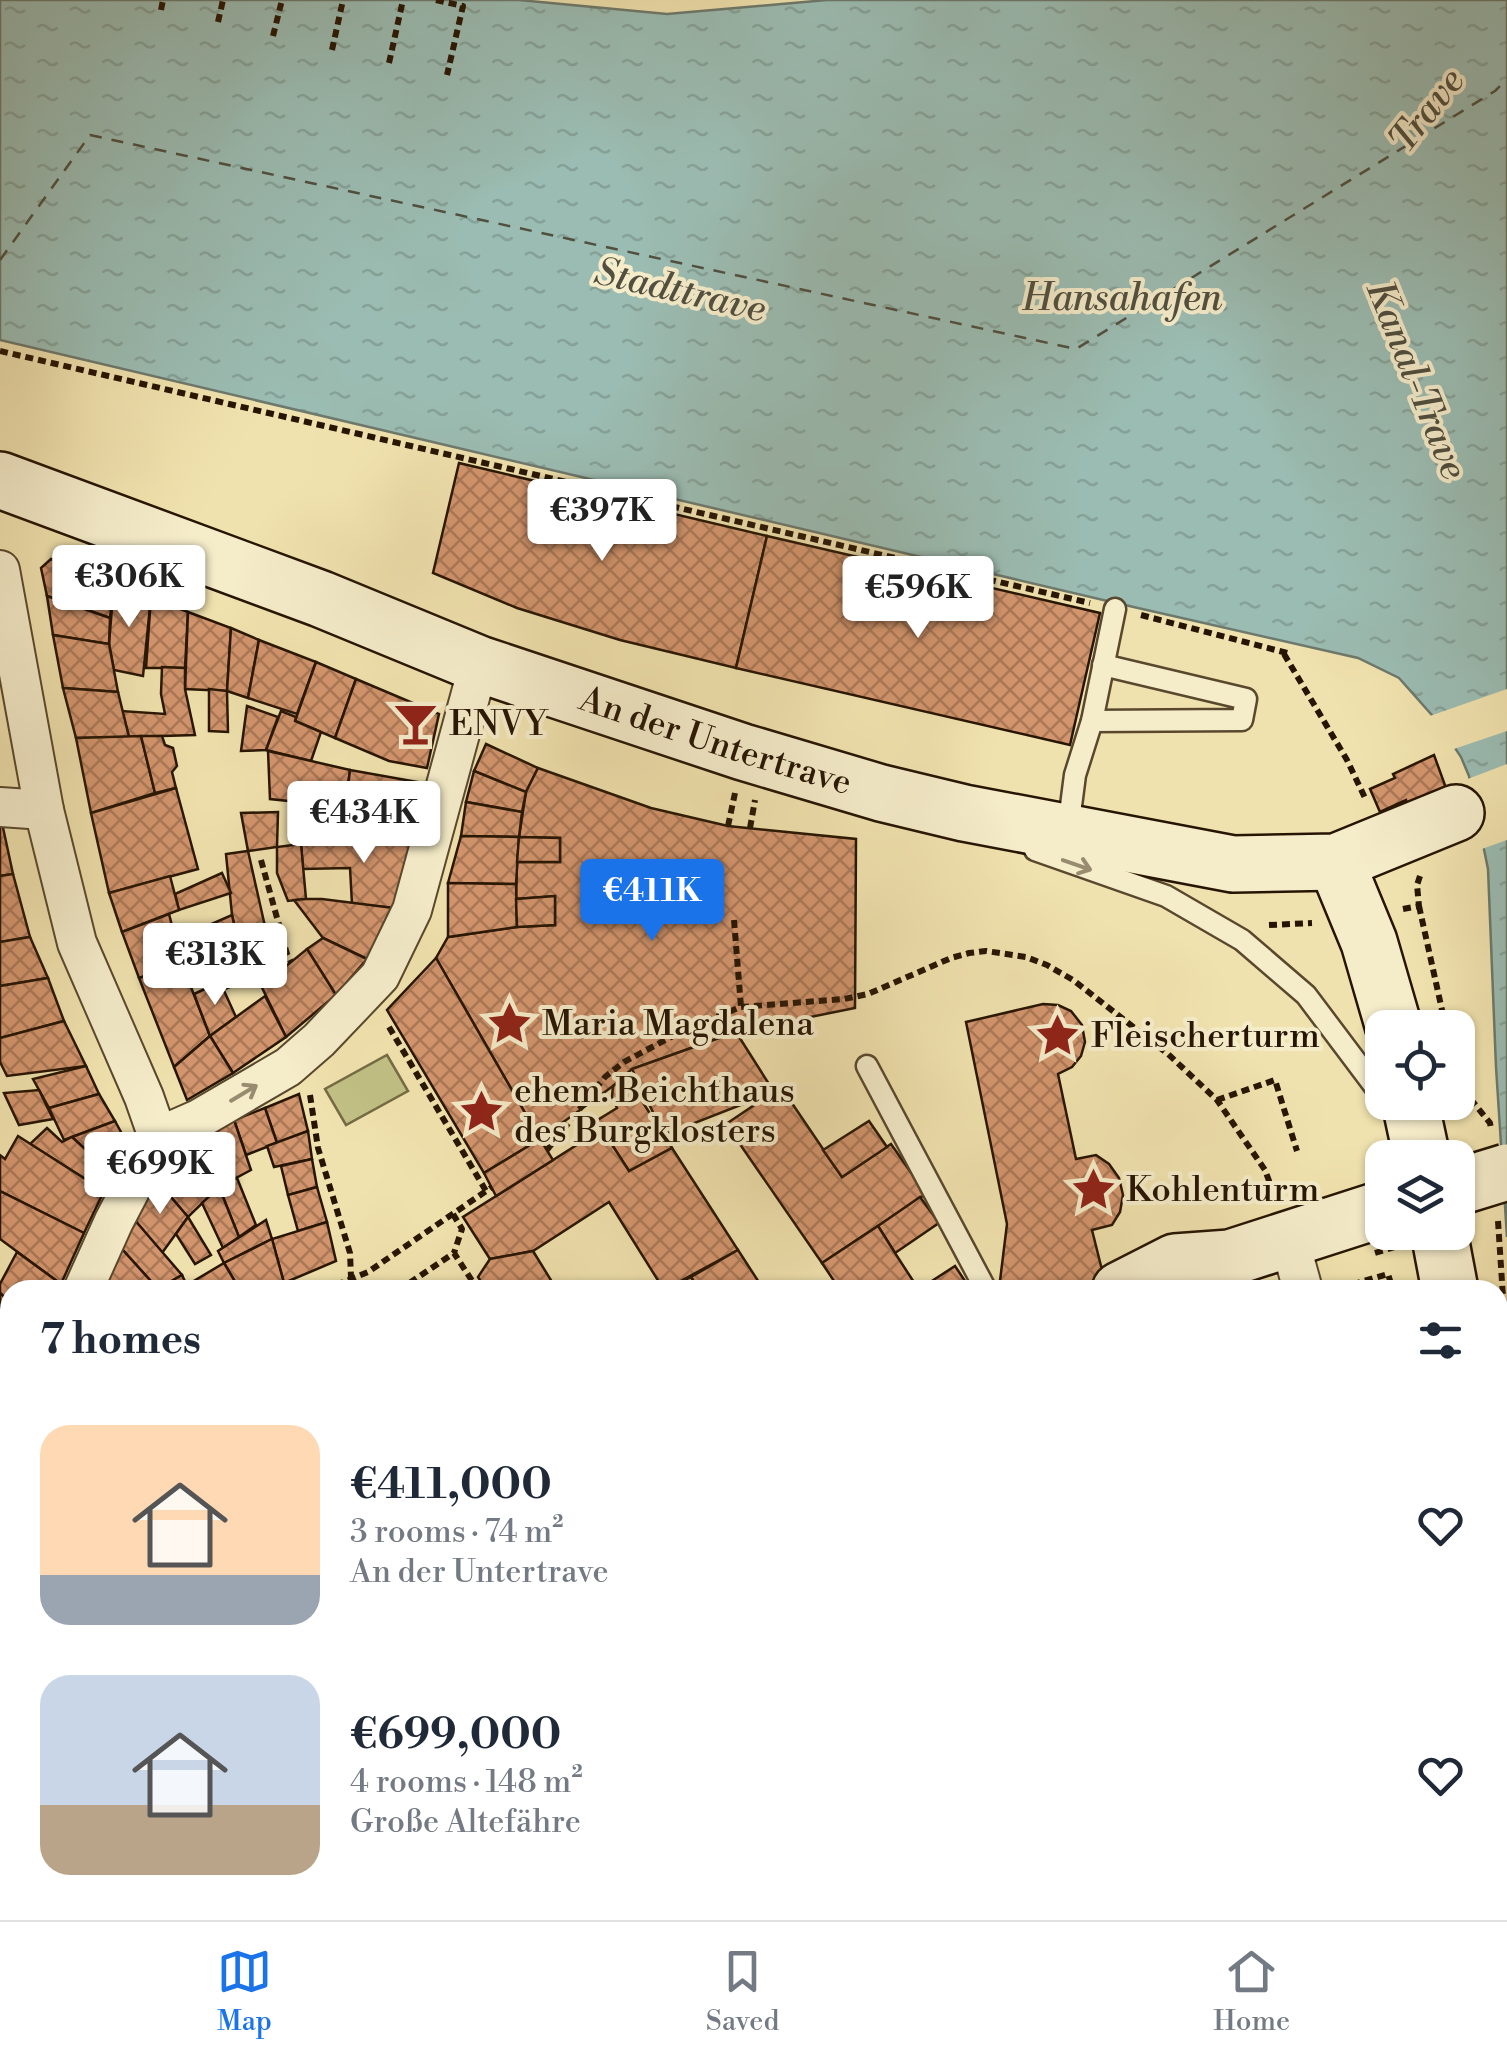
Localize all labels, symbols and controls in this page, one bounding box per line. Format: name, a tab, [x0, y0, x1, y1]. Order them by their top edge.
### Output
water label: Trave	[1379, 59, 1475, 163]
water label: Stadttrave	[590, 248, 771, 334]
water label: Kanal-Trave	[1355, 274, 1477, 487]
water label: Hansahafen	[1021, 275, 1223, 322]
pin: €397K	[532, 479, 672, 564]
text: €397K	[549, 491, 655, 531]
pin: €306K	[59, 545, 199, 630]
pin: €596K	[848, 556, 988, 641]
text: €306K	[74, 557, 184, 597]
text: €596K	[865, 568, 971, 608]
street label: An der Untertrave	[573, 677, 857, 805]
bar icon: ENVY	[392, 700, 440, 748]
place label: ENVY	[449, 703, 549, 746]
pin: €434K	[294, 781, 434, 866]
text: €434K	[309, 793, 419, 833]
one-way arrow	[1061, 857, 1092, 875]
pin: €411K	[582, 859, 722, 944]
text: €411K	[602, 871, 702, 911]
pin: €313K	[145, 923, 285, 1008]
text: €313K	[165, 935, 265, 975]
place icon: Maria Magdalena	[485, 1000, 533, 1048]
place label: Maria Magdalena	[542, 1003, 814, 1046]
map controls	[1365, 1010, 1475, 1250]
button: locate	[1365, 1010, 1475, 1120]
place icon: Fleischerturm	[1034, 1012, 1082, 1060]
place label: Fleischerturm	[1091, 1015, 1320, 1058]
place label: ehem. Beichthaus des Burgklosters	[514, 1070, 795, 1153]
one-way arrow	[229, 1083, 258, 1103]
place icon: ehem. Beichthaus des Burgklosters	[457, 1087, 505, 1135]
pin: €699K	[90, 1132, 230, 1217]
button: layers	[1365, 1140, 1475, 1250]
text: €699K	[106, 1144, 214, 1184]
place icon: Kohlenturm	[1069, 1166, 1117, 1214]
place label: Kohlenturm	[1126, 1169, 1319, 1212]
icon: filters	[1413, 1313, 1468, 1368]
text: 7 homes	[40, 1314, 201, 1367]
text: €411,000	[350, 1459, 552, 1512]
icon: home	[120, 1465, 240, 1585]
icon: heart	[1413, 1498, 1468, 1553]
text: 3 rooms · 74 m²	[350, 1512, 563, 1552]
text: An der Untertrave	[350, 1552, 609, 1592]
text: €699,000	[350, 1709, 561, 1762]
icon: home	[120, 1715, 240, 1835]
icon: heart	[1413, 1748, 1468, 1803]
text: 4 rooms · 148 m²	[350, 1762, 583, 1802]
text: Große Altefähre	[350, 1802, 581, 1842]
tab: Map	[217, 1944, 272, 2039]
tab: Saved	[706, 1944, 779, 2039]
tab: Home	[1213, 1944, 1290, 2039]

